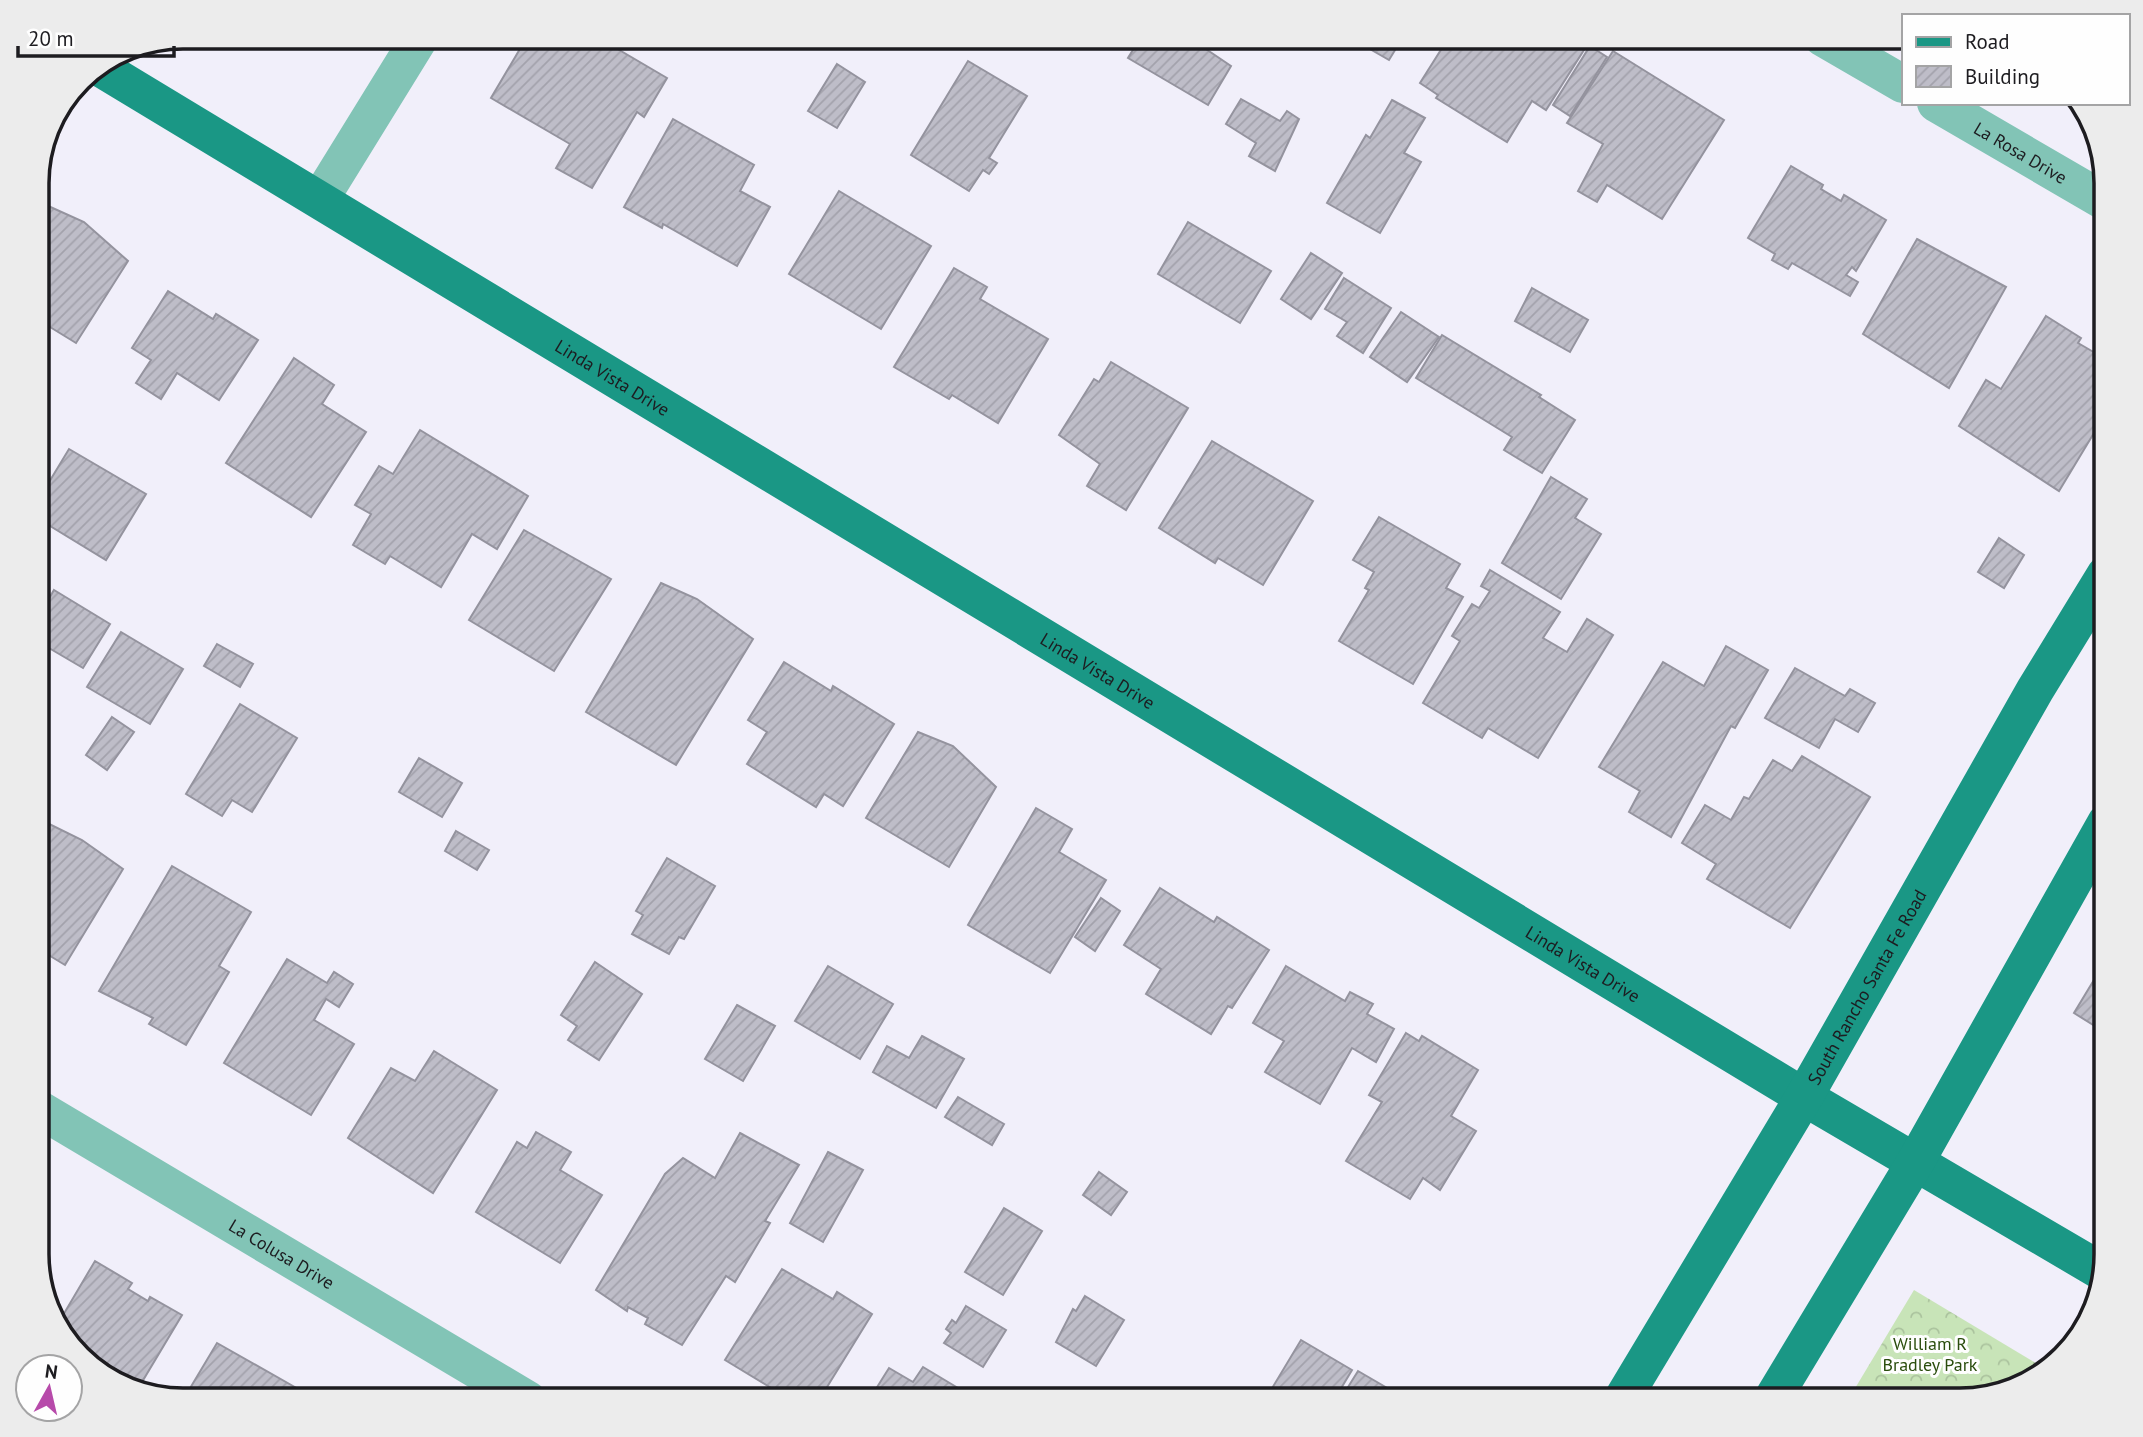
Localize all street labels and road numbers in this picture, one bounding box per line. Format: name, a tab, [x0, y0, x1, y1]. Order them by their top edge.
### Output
street label: La Rosa Drive	[1970, 116, 2071, 188]
street label: Linda Vista Drive	[551, 334, 674, 421]
street label: Linda Vista Drive	[1036, 627, 1159, 714]
street label: South Rancho Santa Fe Road	[1802, 885, 1931, 1089]
street label: Linda Vista Drive	[1522, 920, 1645, 1007]
street label: La Colusa Drive	[225, 1213, 339, 1294]

